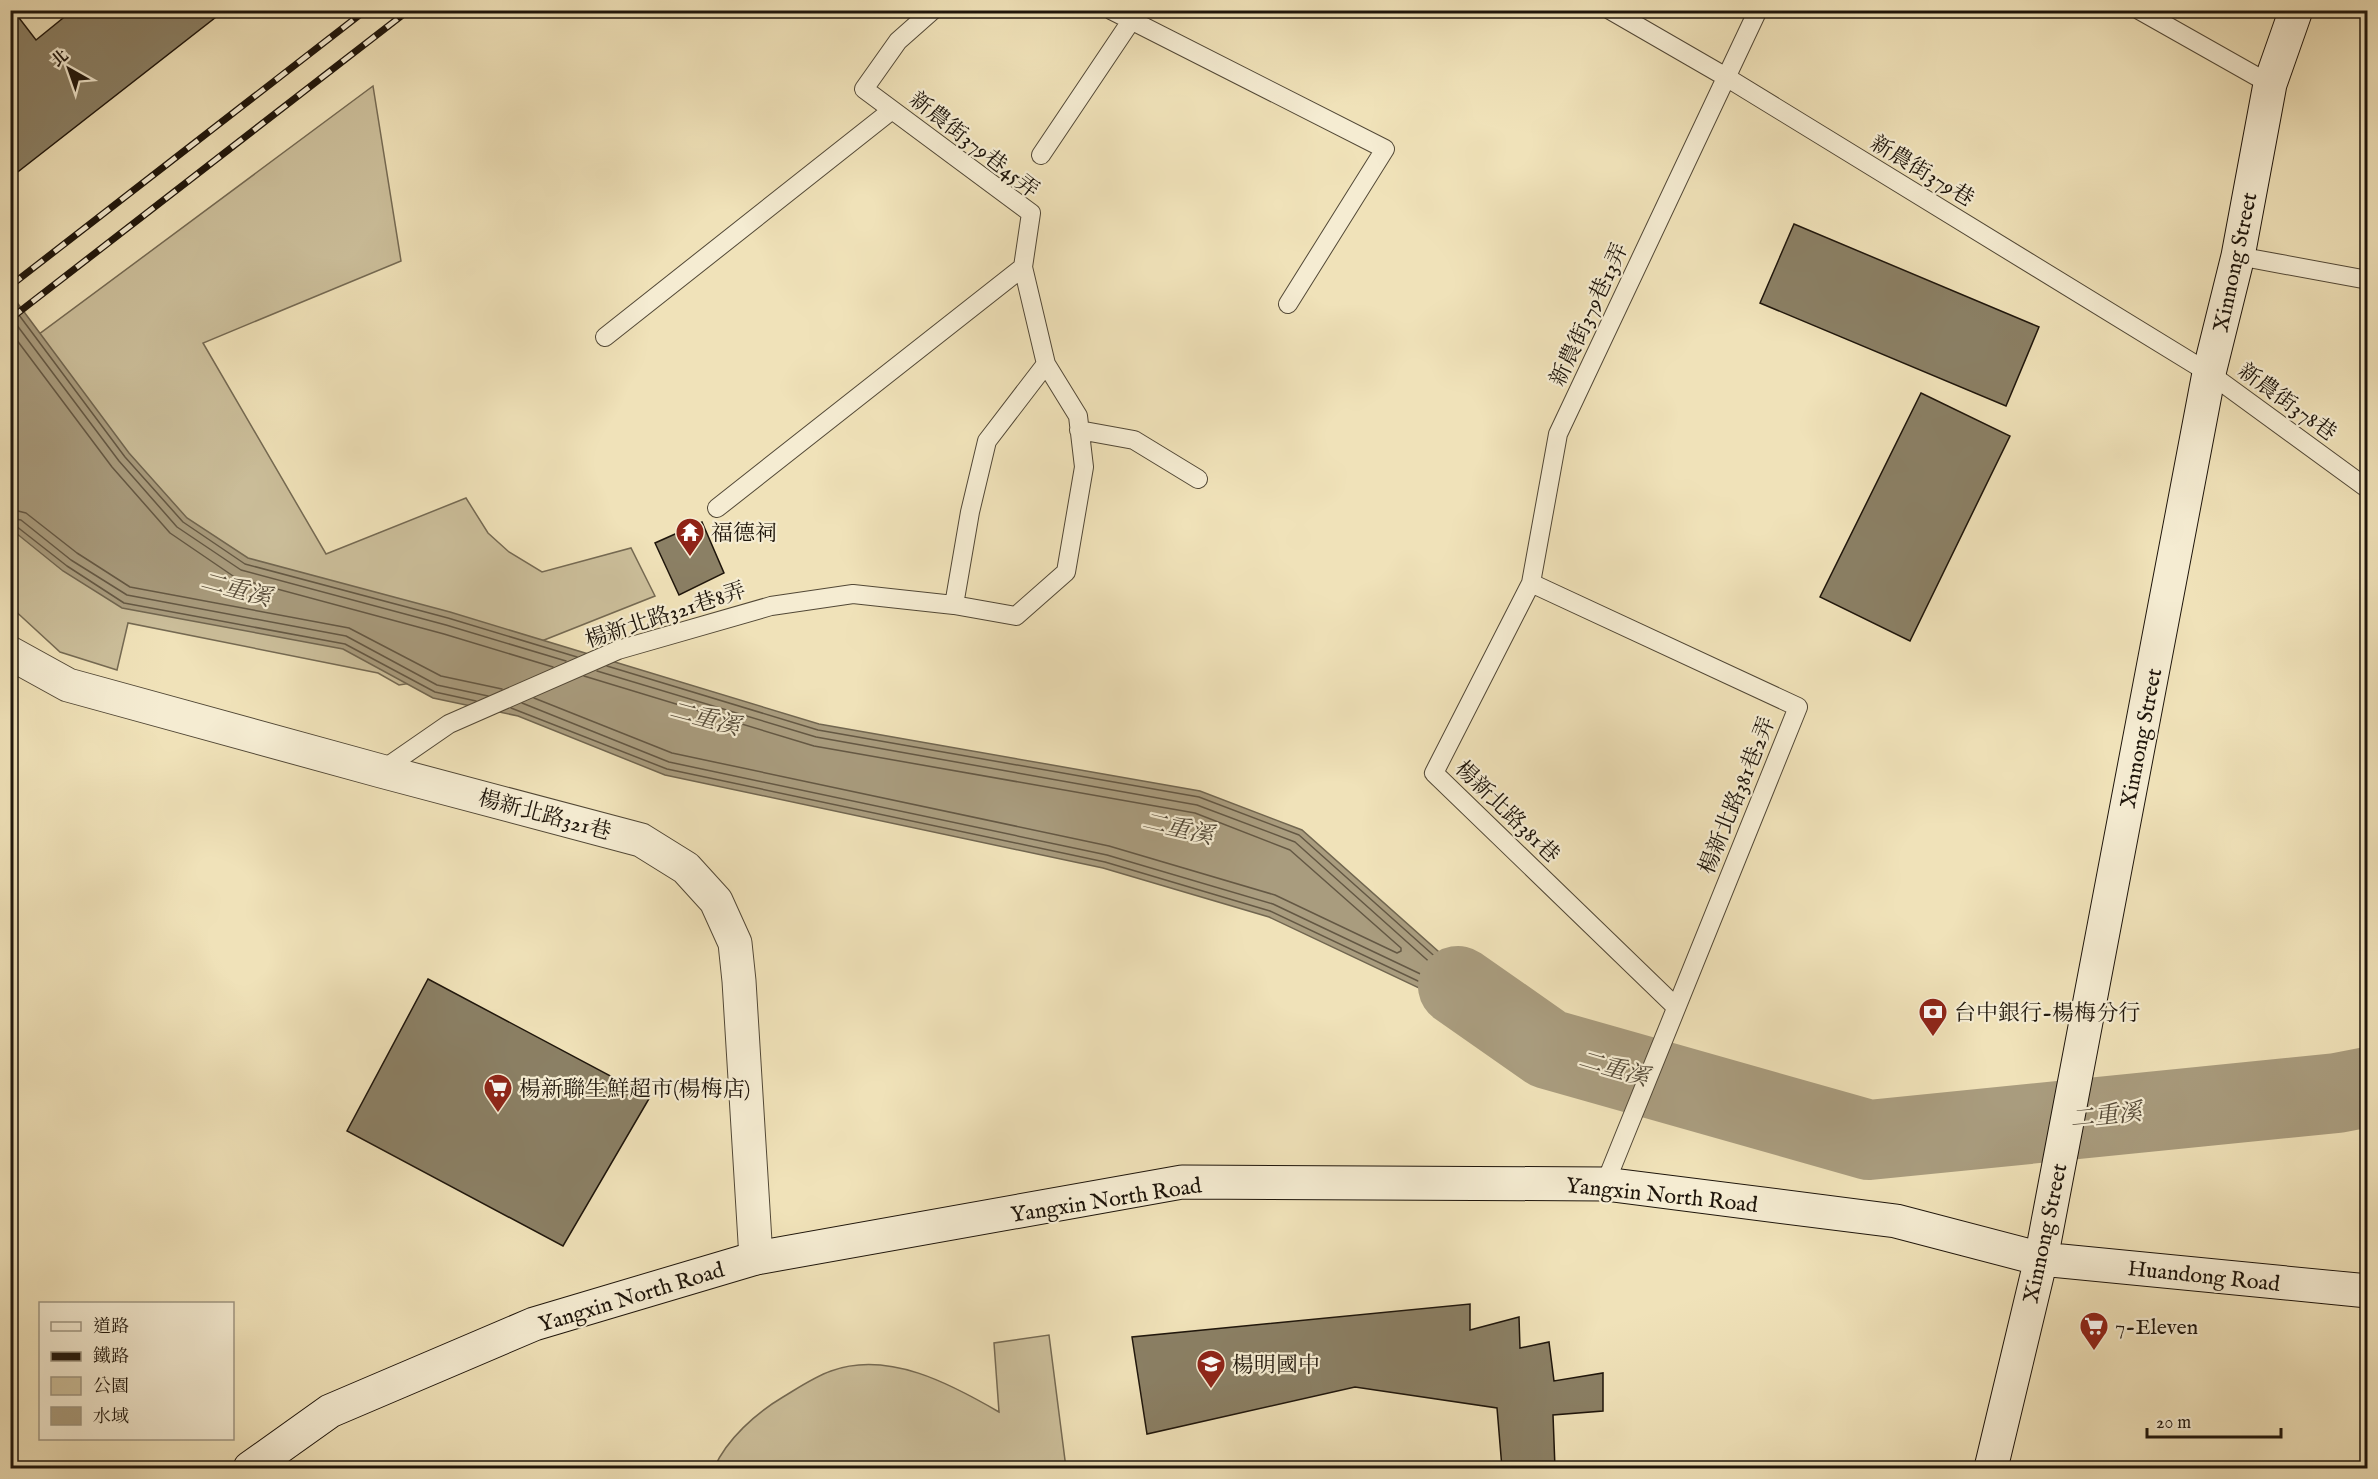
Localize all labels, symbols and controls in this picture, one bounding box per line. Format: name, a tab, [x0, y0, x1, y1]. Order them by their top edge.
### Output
north arrow	[39, 39, 99, 99]
text: 北	[48, 46, 73, 72]
street label: 新農街379巷45弄	[903, 86, 1044, 205]
street label: 新農街379巷	[1865, 130, 1979, 214]
street label: Xinnong Street	[2207, 190, 2265, 335]
street label: 新農街379巷13弄	[1544, 239, 1635, 391]
street label: 新農街378巷	[2232, 357, 2342, 448]
temple icon: 福德祠	[674, 516, 706, 558]
place label: 福德祠	[711, 520, 777, 548]
water label: 二重溪	[197, 566, 277, 616]
street label: 楊新北路321巷8弄	[582, 577, 750, 655]
street label: Xinnong Street	[2115, 666, 2169, 811]
water label: 二重溪	[666, 695, 746, 745]
street label: 楊新北路381巷2弄	[1694, 713, 1782, 879]
street label: 楊新北路381巷	[1448, 755, 1565, 869]
street label: 楊新北路321巷	[475, 785, 614, 847]
water label: 二重溪	[1139, 806, 1219, 853]
bank icon: 台中銀行-楊梅分行	[1917, 996, 1949, 1038]
place label: 台中銀行-楊梅分行	[1954, 1000, 2140, 1028]
water label: 二重溪	[1575, 1045, 1655, 1095]
supermarket icon: 楊新聯生鮮超市(楊梅店)	[482, 1072, 514, 1114]
place label: 楊新聯生鮮超市(楊梅店)	[519, 1076, 750, 1104]
water label: 二重溪	[2069, 1097, 2147, 1136]
street label: Xinnong Street	[2017, 1161, 2075, 1306]
street label: Yangxin North Road	[1009, 1172, 1204, 1230]
street label: Yangxin North Road	[1564, 1172, 1759, 1220]
street label: Huandong Road	[2126, 1255, 2282, 1299]
street label: Yangxin North Road	[535, 1256, 728, 1339]
legend	[39, 1302, 234, 1440]
supermarket icon: 7-Eleven	[2078, 1310, 2110, 1352]
place label: 7-Eleven	[2115, 1314, 2199, 1342]
text: 道路	[93, 1316, 129, 1339]
text: 鐵路	[93, 1346, 129, 1369]
school or university icon: 楊明國中	[1195, 1348, 1227, 1390]
place label: 楊明國中	[1232, 1352, 1320, 1380]
text: 公園	[93, 1376, 129, 1399]
scale bar	[2147, 1401, 2280, 1439]
text: 水域	[93, 1406, 129, 1429]
text: 20 m	[2156, 1412, 2191, 1435]

